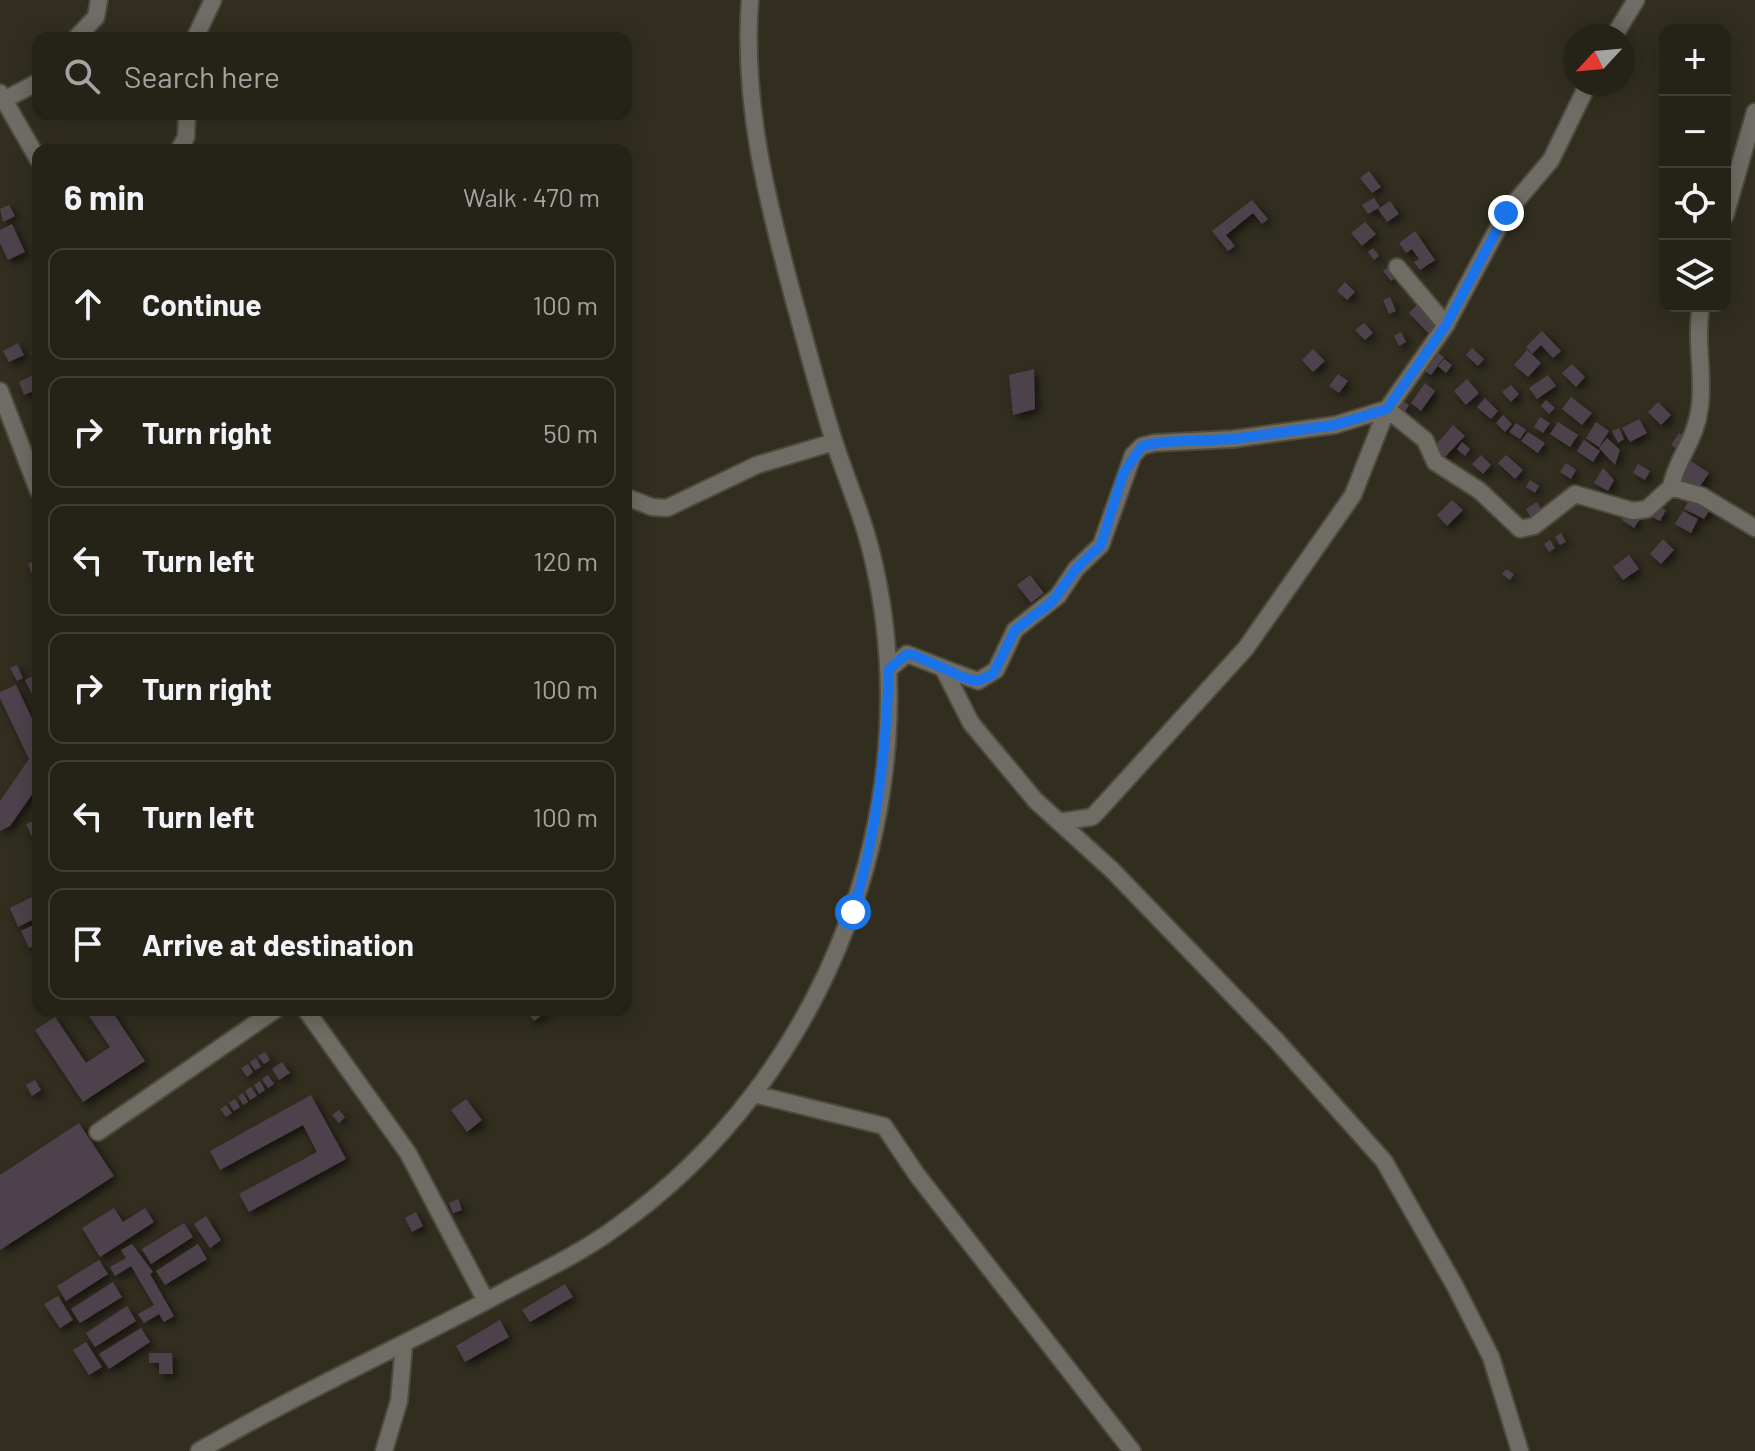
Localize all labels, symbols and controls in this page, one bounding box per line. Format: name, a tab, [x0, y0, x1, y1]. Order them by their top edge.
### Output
north arrow	[1563, 24, 1635, 96]
map controls	[1659, 24, 1731, 312]
button: +	[1659, 24, 1731, 96]
search box	[32, 32, 632, 120]
icon: search	[60, 54, 104, 98]
text: Search here	[124, 58, 280, 94]
button: −	[1659, 96, 1731, 168]
button: locate	[1659, 168, 1731, 240]
text: 6 min	[64, 176, 145, 217]
text: Walk · 470 m	[463, 181, 600, 212]
route end	[1488, 195, 1524, 231]
button: layers	[1659, 240, 1731, 312]
icon: ahead	[66, 282, 110, 326]
text: Continue	[142, 286, 262, 322]
text: 100 m	[533, 289, 598, 320]
icon: right	[66, 410, 110, 454]
text: Turn right	[142, 414, 272, 450]
text: 50 m	[543, 417, 598, 448]
icon: left	[66, 538, 110, 582]
text: Turn left	[142, 542, 255, 578]
text: 120 m	[534, 545, 598, 576]
icon: right	[66, 666, 110, 710]
text: Turn right	[142, 670, 272, 706]
text: 100 m	[533, 673, 598, 704]
icon: left	[66, 794, 110, 838]
text: Turn left	[142, 798, 255, 834]
text: 100 m	[533, 801, 598, 832]
route start	[835, 894, 871, 930]
icon: arrive	[66, 922, 110, 966]
text: Arrive at destination	[142, 926, 414, 962]

